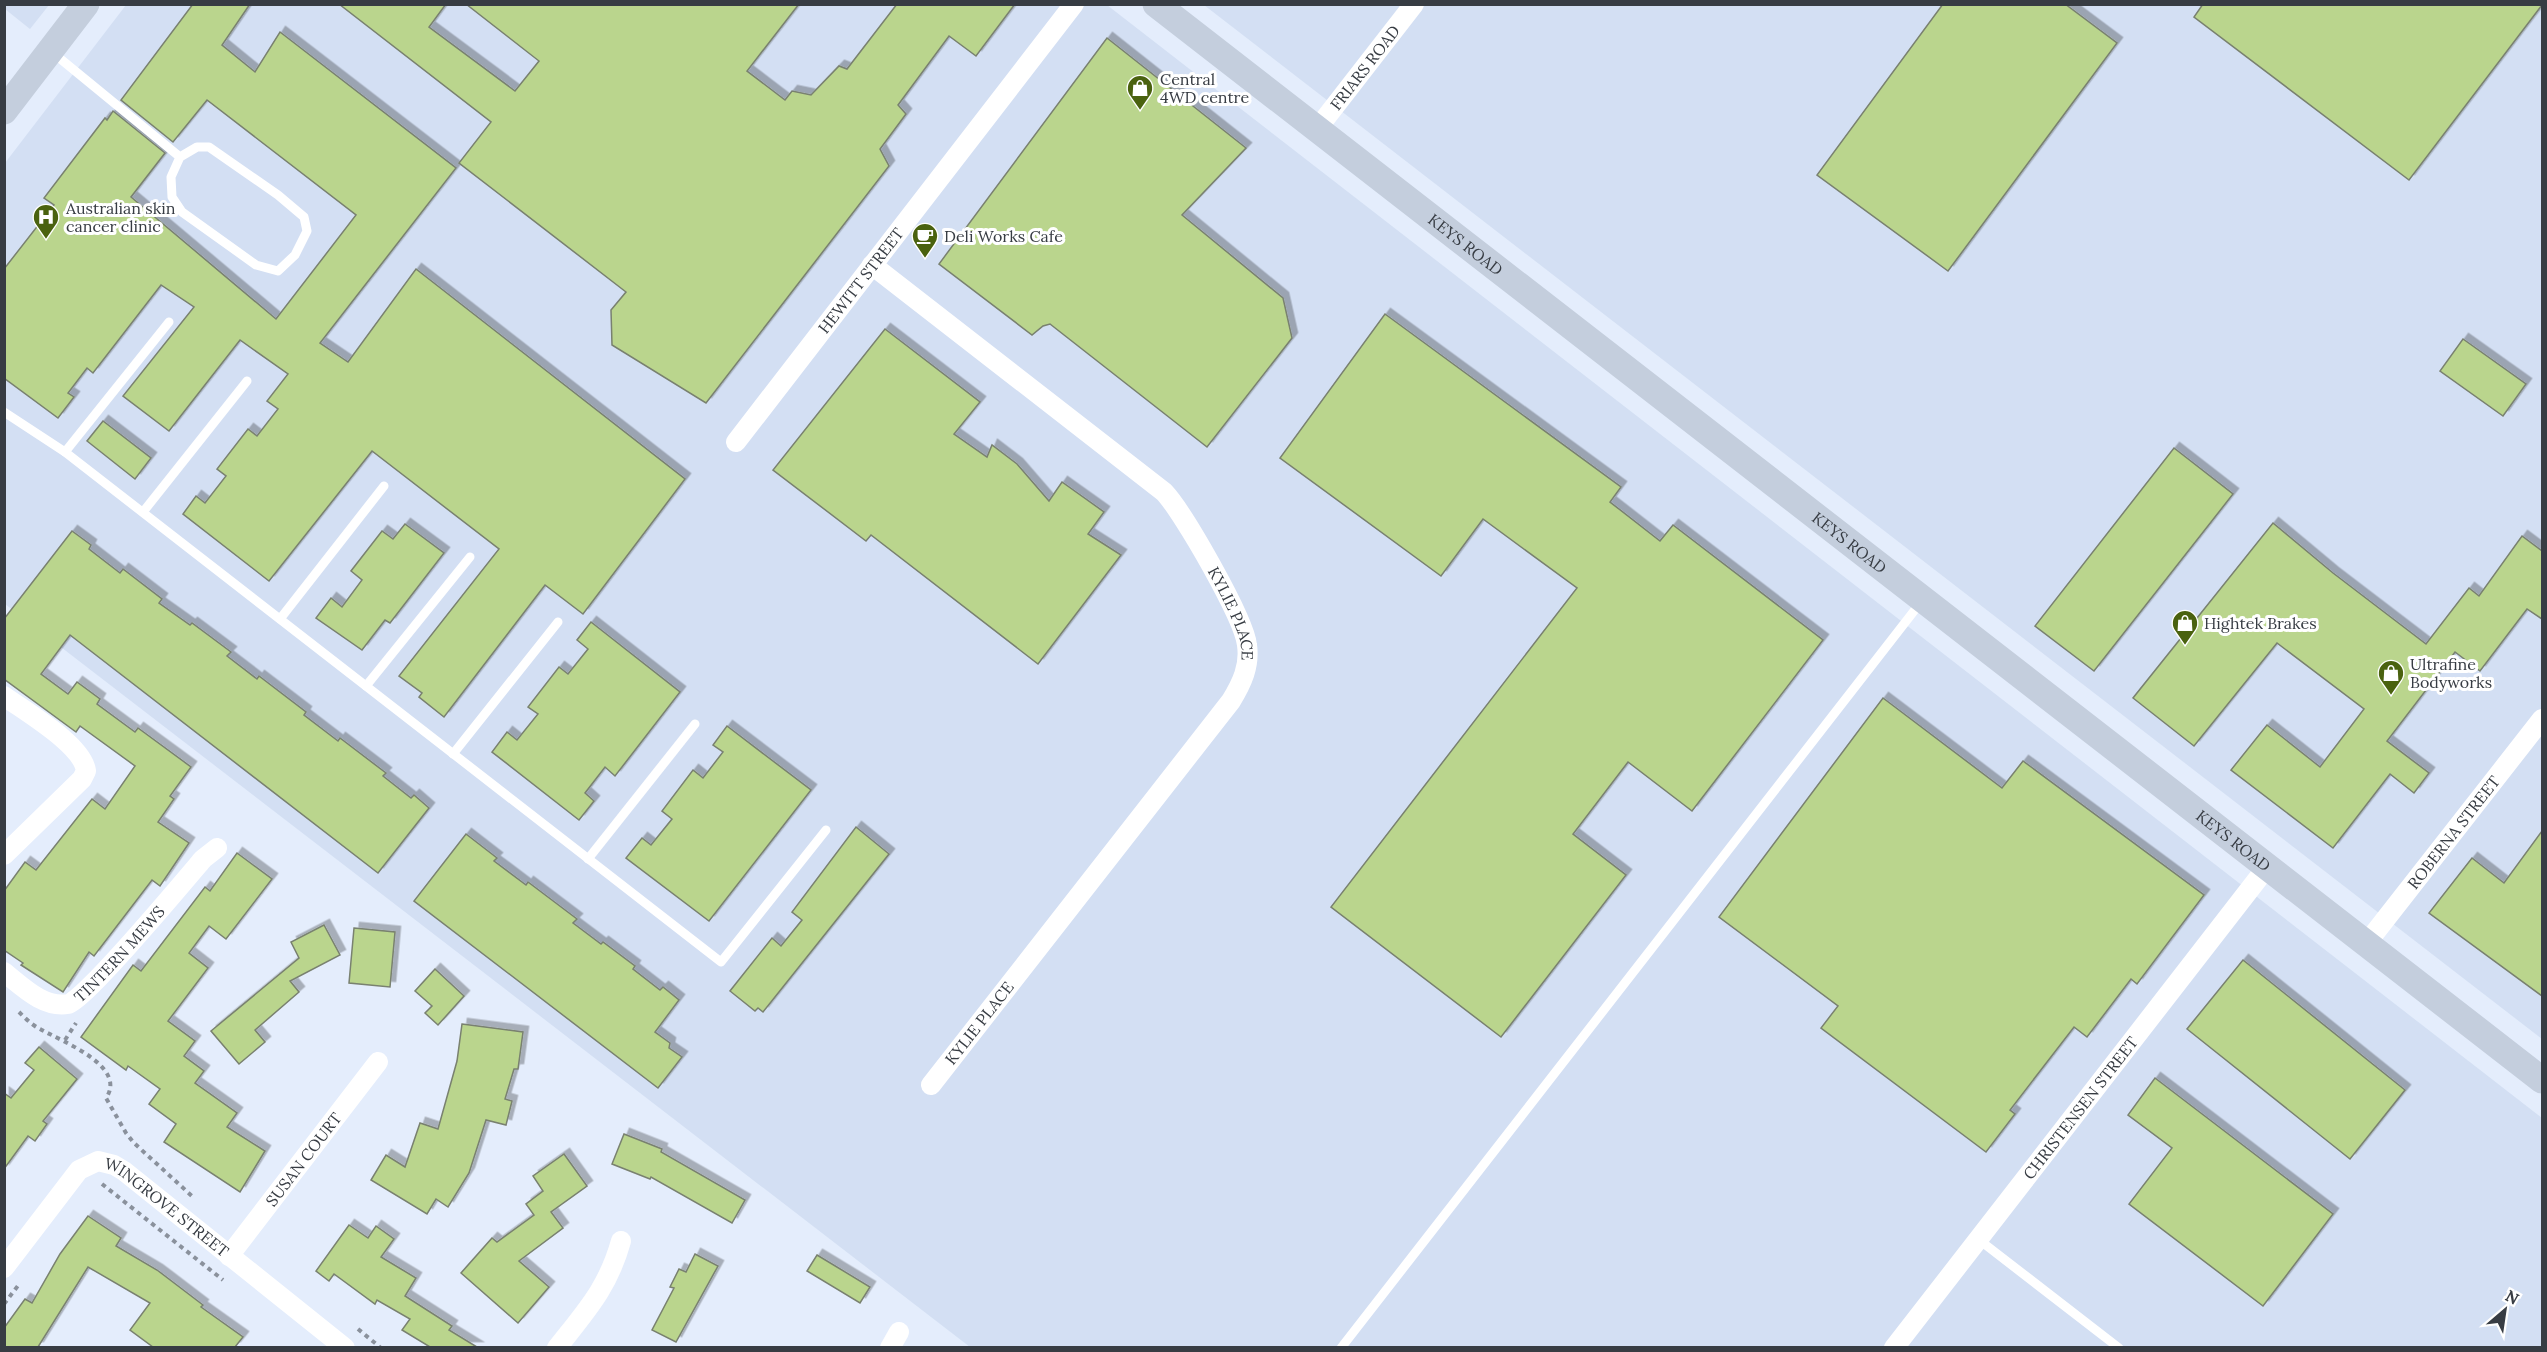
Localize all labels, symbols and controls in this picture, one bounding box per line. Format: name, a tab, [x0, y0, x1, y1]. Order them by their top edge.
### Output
street label: FRIARS ROAD	[1326, 21, 1404, 114]
place label: Central 4WD centre	[1160, 69, 1249, 107]
shop icon: Central 4WD centre	[1125, 73, 1155, 111]
place label: Australian skin cancer clinic	[65, 198, 176, 236]
hospital icon: Australian skin cancer clinic	[31, 202, 61, 240]
street label: KEYS ROAD	[1424, 209, 1507, 280]
cafe icon: Deli Works Cafe	[910, 221, 940, 259]
street label: HEWITT STREET	[814, 224, 908, 337]
place label: Deli Works Cafe	[944, 226, 1063, 246]
street label: KEYS ROAD	[1808, 507, 1891, 578]
street label: KYLIE PLACE	[1204, 563, 1258, 661]
shop icon: Hightek Brakes	[2170, 608, 2200, 646]
place label: Hightek Brakes	[2204, 613, 2317, 633]
place label: Ultrafine Bodyworks	[2410, 654, 2492, 692]
shop icon: Ultrafine Bodyworks	[2376, 658, 2406, 696]
street label: ROBERNA STREET	[2403, 771, 2504, 893]
street label: KEYS ROAD	[2192, 805, 2275, 876]
street label: TINTERN MEWS	[70, 901, 169, 1006]
street label: KYLIE PLACE	[940, 977, 1018, 1069]
street label: CHRISTENSEN STREET	[2019, 1032, 2142, 1183]
street label: SUSAN COURT	[261, 1108, 346, 1210]
street label: WINGROVE STREET	[103, 1153, 233, 1261]
north arrow	[2475, 1280, 2535, 1340]
text: N	[2502, 1285, 2523, 1309]

